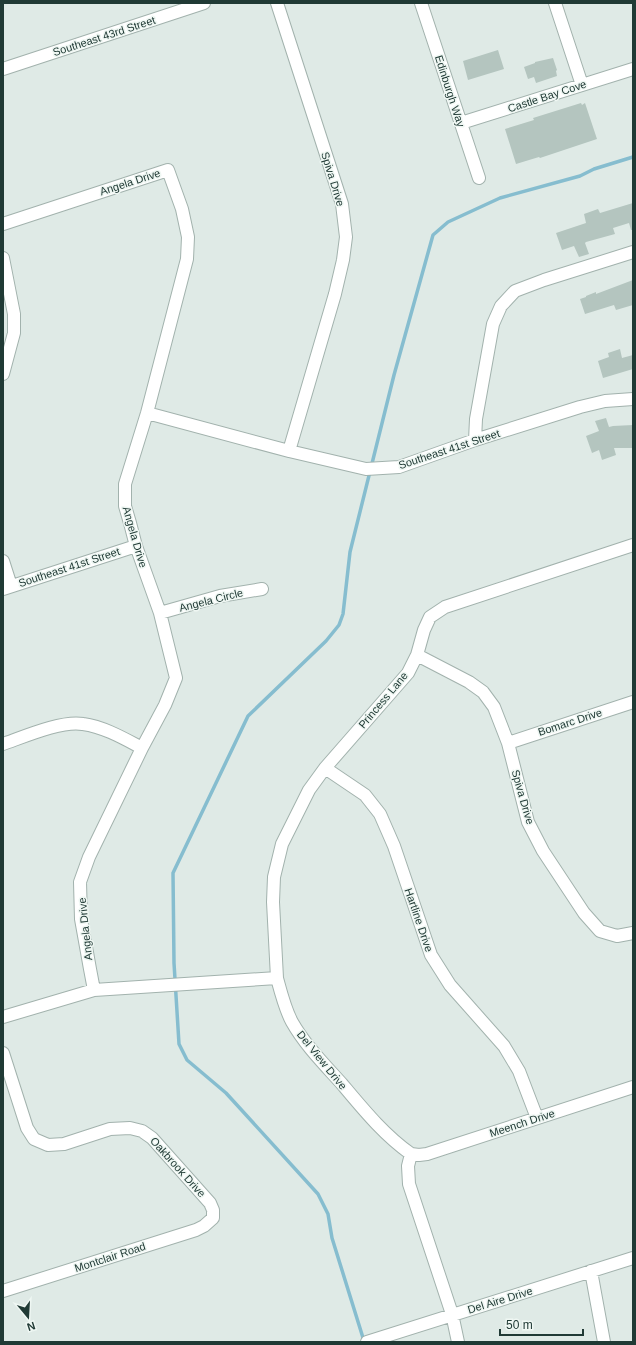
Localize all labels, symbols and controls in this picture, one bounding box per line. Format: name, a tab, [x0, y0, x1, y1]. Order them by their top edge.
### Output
street label: Southeast 43rd Street	[51, 14, 157, 58]
street label: Edinburgh Way	[433, 54, 467, 129]
street label: Castle Bay Cove	[506, 78, 588, 114]
street label: Spiva Drive	[319, 150, 347, 208]
street label: Angela Drive	[98, 167, 162, 197]
street label: Southeast 41st Street	[397, 427, 501, 471]
street label: Angela Drive	[121, 505, 149, 569]
street label: Southeast 41st Street	[17, 545, 121, 589]
street label: Angela Circle	[178, 586, 244, 614]
street label: Princess Lane	[356, 669, 410, 731]
street label: Bomarc Drive	[536, 706, 604, 738]
street label: Spiva Drive	[509, 768, 537, 826]
street label: Hartline Drive	[402, 887, 436, 953]
street label: Angela Drive	[76, 897, 94, 961]
street label: Del View Drive	[295, 1028, 349, 1092]
street label: Meench Drive	[488, 1107, 556, 1139]
street label: Oakbrook Drive	[148, 1135, 208, 1199]
street label: Montclair Road	[73, 1240, 147, 1274]
street label: Del Aire Drive	[466, 1284, 534, 1316]
north arrow	[8, 1297, 48, 1337]
scale bar	[500, 1311, 583, 1337]
text: 50 m	[506, 1318, 533, 1332]
text: N	[25, 1320, 37, 1333]

